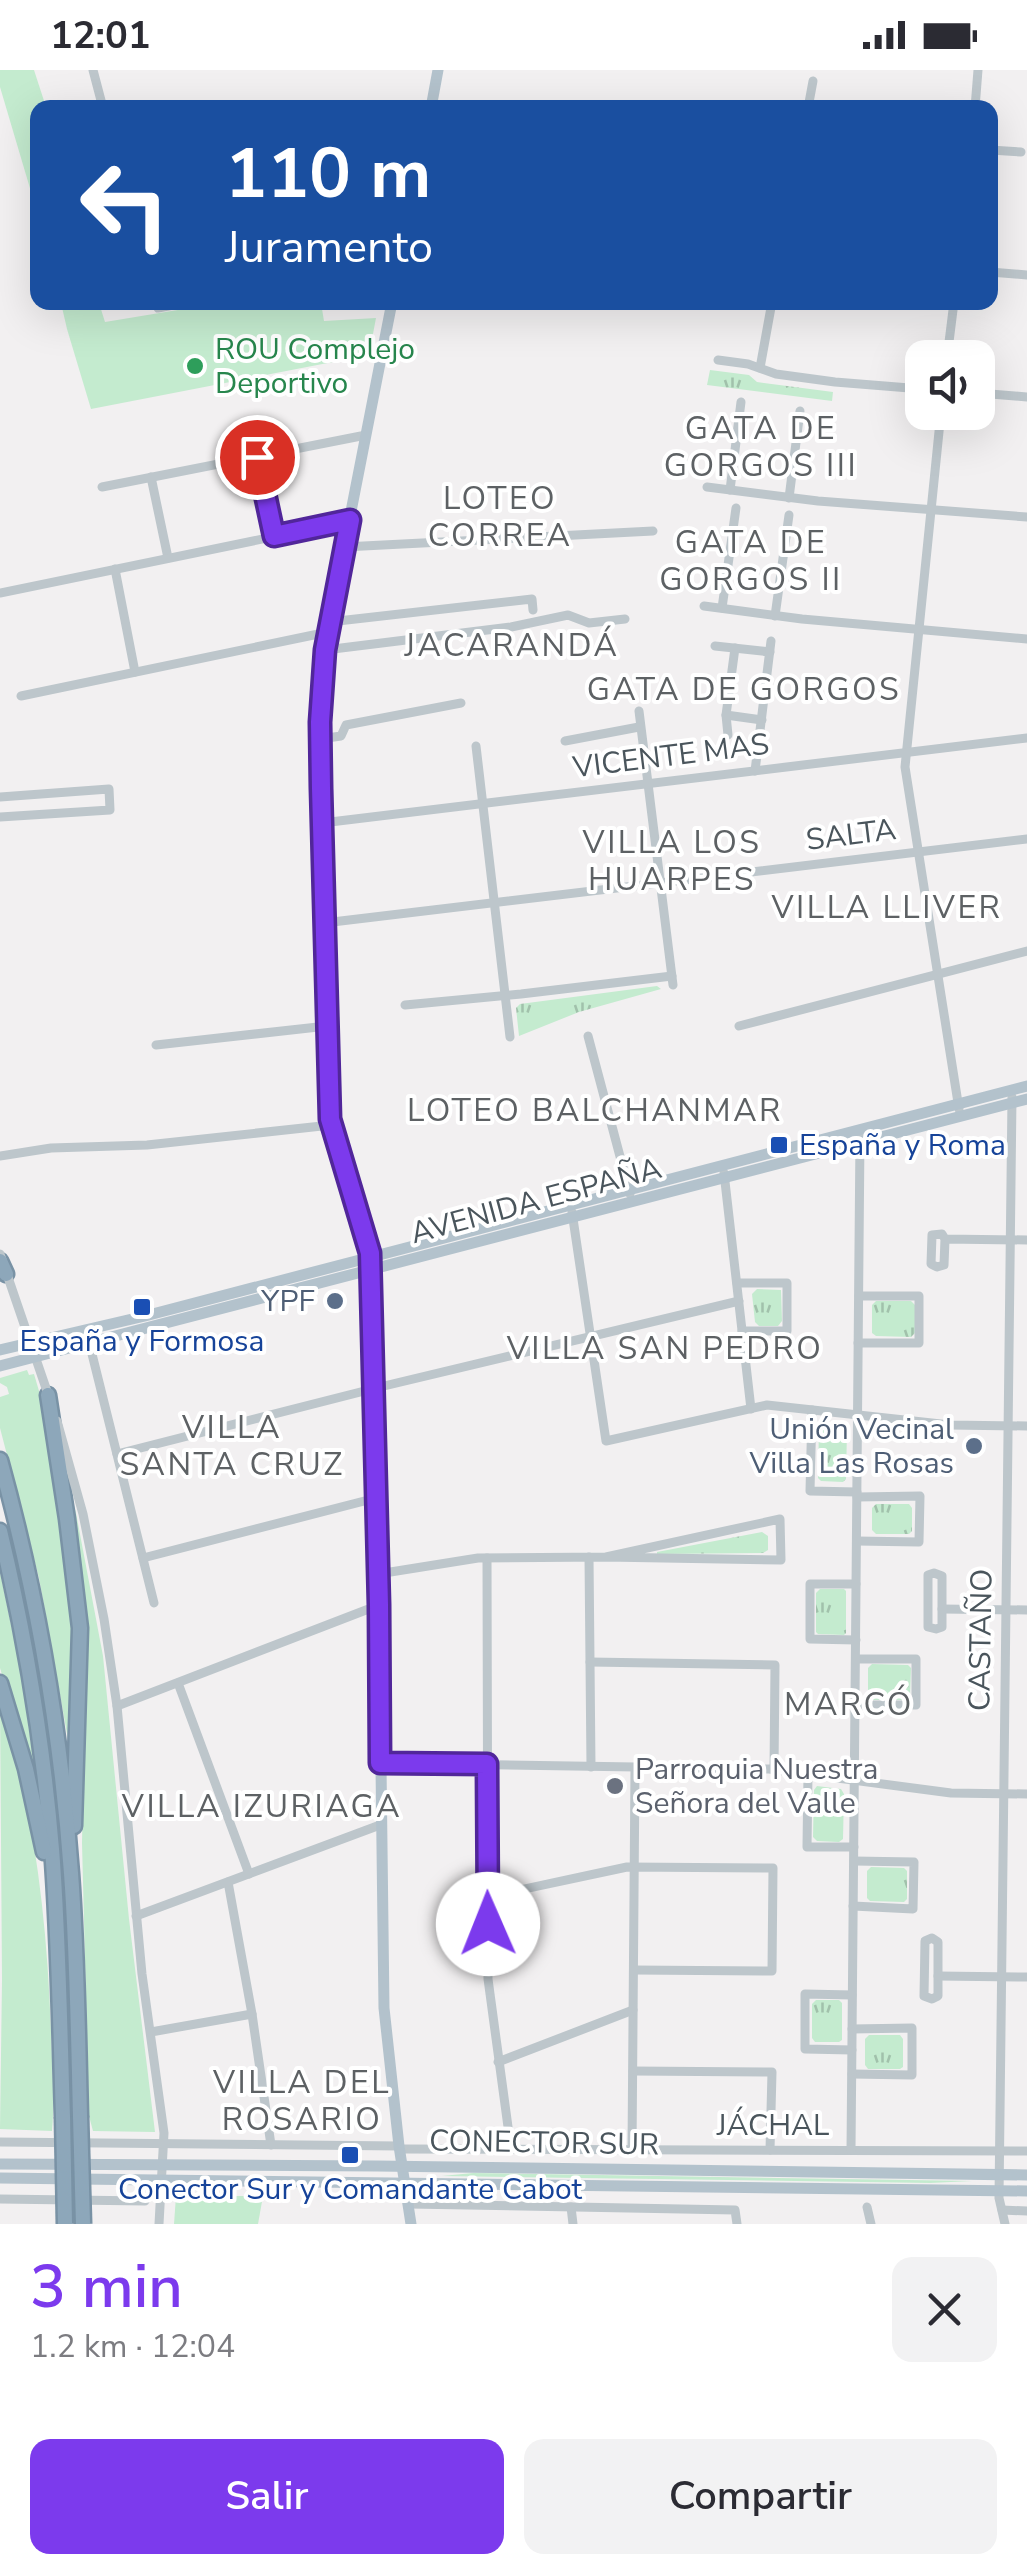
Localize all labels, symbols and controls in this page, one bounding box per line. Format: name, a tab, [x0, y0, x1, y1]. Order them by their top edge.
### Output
text: 12:01	[50, 10, 151, 61]
text: 110 m	[225, 126, 431, 222]
icon: left	[60, 140, 190, 270]
text: Juramento	[225, 217, 433, 278]
place label: ROU Complejo Deportivo	[215, 329, 415, 404]
map controls	[905, 340, 995, 430]
button: sound	[905, 340, 995, 430]
marker: ROU Complejo Deportivo	[184, 355, 206, 377]
district label: GATA DE GORGOS III	[664, 407, 858, 487]
pin	[215, 415, 300, 500]
icon: arrive	[230, 430, 285, 485]
district label: LOTEO CORREA	[428, 477, 572, 557]
district label: GATA DE GORGOS II	[659, 521, 843, 601]
district label: JACARANDÁ	[404, 624, 619, 667]
district label: GATA DE GORGOS	[587, 668, 901, 711]
street label: VICENTE MAS	[570, 724, 771, 788]
street label: SALTA	[804, 809, 898, 861]
district label: VILLA LOS HUARPES	[582, 821, 761, 901]
district label: VILLA LLIVER	[771, 886, 1002, 929]
district label: LOTEO BALCHANMAR	[407, 1089, 783, 1132]
place label: España y Roma	[799, 1125, 1006, 1166]
marker: España y Roma	[768, 1134, 790, 1156]
street label: AVENIDA ESPAÑA	[406, 1148, 666, 1254]
place label: YPF	[260, 1281, 315, 1322]
marker: YPF	[324, 1290, 346, 1312]
marker: España y Formosa	[131, 1296, 153, 1318]
place label: España y Formosa	[20, 1321, 264, 1362]
district label: VILLA SAN PEDRO	[506, 1327, 823, 1370]
district label: VILLA SANTA CRUZ	[119, 1406, 345, 1486]
place label: Unión Vecinal Villa Las Rosas	[749, 1409, 954, 1484]
marker: Unión Vecinal Villa Las Rosas	[963, 1435, 985, 1457]
street label: CASTAÑO	[959, 1569, 1003, 1711]
district label: MARCÓ	[784, 1683, 914, 1726]
place label: Parroquia Nuestra Señora del Valle	[635, 1749, 878, 1824]
marker: Parroquia Nuestra Señora del Valle	[604, 1775, 626, 1797]
district label: VILLA IZURIAGA	[121, 1785, 402, 1828]
position arrow	[436, 1872, 540, 1976]
district label: VILLA DEL ROSARIO	[212, 2061, 391, 2141]
street label: JÁCHAL	[716, 2105, 829, 2146]
street label: CONECTOR SUR	[429, 2120, 659, 2166]
marker: Conector Sur y Comandante Cabot	[339, 2144, 361, 2166]
place label: Conector Sur y Comandante Cabot	[118, 2169, 583, 2210]
text: 3 min	[30, 2246, 183, 2328]
button: close	[892, 2257, 997, 2362]
text: 1.2 km · 12:04	[30, 2325, 235, 2368]
button: Salir	[30, 2439, 504, 2554]
button: Compartir	[524, 2439, 997, 2554]

